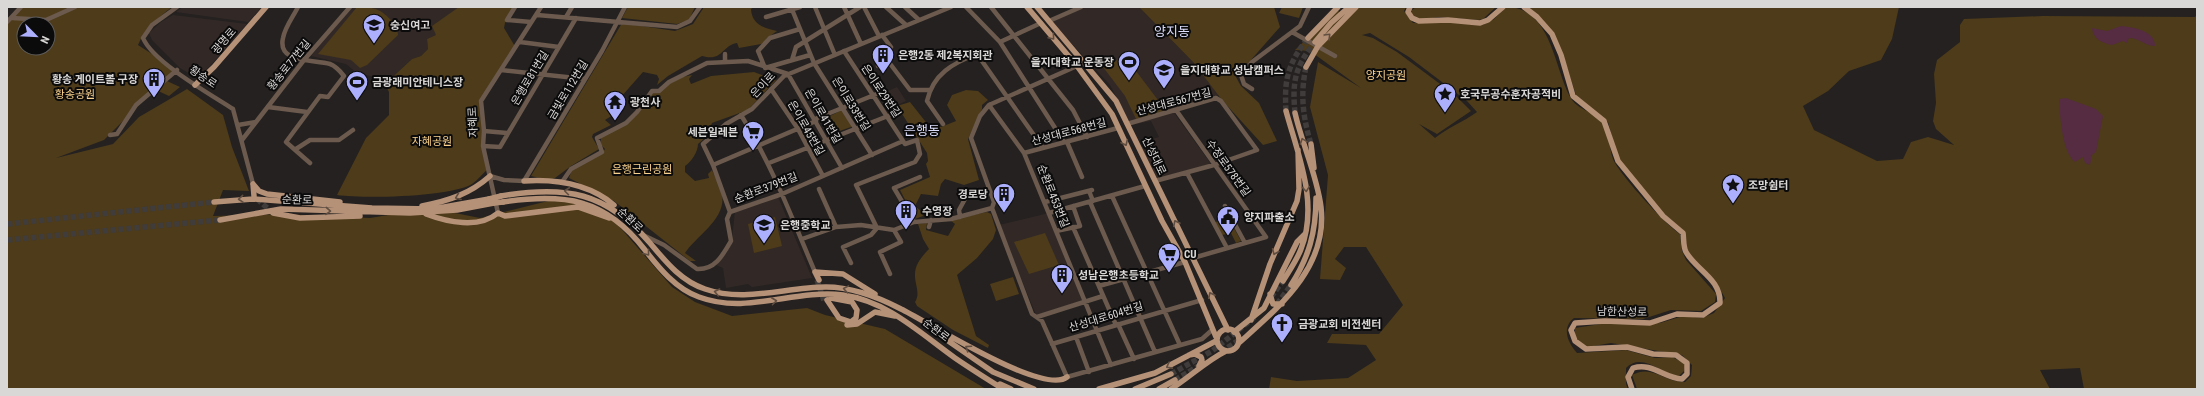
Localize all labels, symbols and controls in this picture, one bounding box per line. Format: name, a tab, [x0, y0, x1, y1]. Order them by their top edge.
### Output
school or university icon: 숭신여고	[361, 12, 387, 45]
north arrow	[16, 16, 56, 56]
place label: 숭신여고	[390, 19, 430, 32]
district label: 양지동	[1154, 24, 1190, 39]
street label: 광명로	[209, 25, 239, 57]
one-way arrow	[1047, 32, 1054, 40]
one-way arrow	[1323, 33, 1331, 41]
text: N	[37, 34, 52, 46]
street label: 황송로77번길	[265, 37, 313, 93]
building icon: 은행2동 제2복지회관	[870, 42, 896, 75]
street label: 은행로81번길	[509, 48, 551, 108]
place label: 은행2동 제2복지회관	[898, 49, 993, 62]
sports icon: 을지대학교 운동장	[1116, 49, 1142, 82]
place label: 을지대학교 운동장	[1031, 56, 1114, 69]
school or university icon: 을지대학교 성남캠퍼스	[1151, 57, 1177, 90]
street label: 금빛로112번길	[545, 58, 591, 122]
street label: 은이로29번길	[858, 62, 904, 120]
street label: 황송로	[187, 63, 219, 91]
place label: 을지대학교 성남캠퍼스	[1180, 64, 1284, 77]
building icon: 황송 게이트볼 구장	[141, 66, 167, 99]
sports icon: 금광래미안테니스장	[344, 69, 370, 102]
street label: 은이로	[748, 69, 778, 101]
park label: 양지공원	[1366, 69, 1406, 82]
place label: 황송 게이트볼 구장	[52, 73, 138, 86]
street label: 은이로33번길	[829, 74, 873, 134]
place label: 금광래미안테니스장	[372, 76, 463, 89]
place icon: 호국무공수훈자공적비	[1432, 81, 1458, 114]
street label: 은이로41번길	[802, 86, 844, 146]
street label: 산성대로567번길	[1135, 86, 1213, 118]
park label: 황송공원	[55, 88, 95, 101]
place label: 호국무공수훈자공적비	[1460, 88, 1561, 101]
temple icon: 광천사	[602, 89, 628, 122]
place label: 광천사	[630, 96, 660, 109]
street label: 은이로45번길	[785, 98, 827, 158]
street label: 자혜로	[466, 106, 480, 138]
street label: 산성대로568번길	[1030, 116, 1108, 148]
supermarket icon: 세븐일레븐	[740, 119, 766, 152]
district label: 은행동	[904, 123, 940, 138]
place label: 세븐일레븐	[687, 126, 738, 139]
park label: 자혜공원	[412, 135, 452, 148]
street label: 산성대로	[1139, 135, 1169, 177]
street label: 수정로578번길	[1203, 137, 1253, 199]
one-way arrow	[1299, 138, 1307, 145]
one-way arrow	[1120, 139, 1128, 147]
park label: 은행근린공원	[612, 163, 672, 176]
street label: 순환로453번길	[1034, 163, 1072, 229]
street label: 순환로379번길	[732, 170, 800, 206]
place icon: 조망쉼터	[1720, 172, 1746, 205]
place label: 조망쉼터	[1748, 179, 1788, 192]
building icon: 경로당	[991, 181, 1017, 214]
one-way arrow	[1301, 186, 1310, 192]
one-way arrow	[564, 187, 570, 196]
place label: 경로당	[958, 188, 988, 201]
one-way arrow	[454, 192, 461, 200]
street label: 순환로	[282, 193, 312, 207]
one-way arrow	[238, 195, 244, 204]
building icon: 수영장	[893, 198, 919, 231]
public building icon: 양지파출소	[1215, 204, 1241, 237]
street label: 순환로	[614, 205, 646, 235]
place label: 수영장	[922, 205, 952, 218]
one-way arrow	[325, 207, 331, 216]
place label: 양지파출소	[1244, 211, 1295, 224]
school or university icon: 은행중학교	[751, 212, 777, 245]
place label: 은행중학교	[780, 219, 831, 232]
one-way arrow	[1173, 220, 1181, 227]
supermarket icon: CU	[1156, 241, 1182, 274]
place label: CU	[1184, 248, 1197, 261]
one-way arrow	[1272, 248, 1280, 256]
one-way arrow	[643, 249, 650, 256]
building icon: 성남은행초등학교	[1049, 262, 1075, 295]
place label: 성남은행초등학교	[1078, 269, 1159, 282]
one-way arrow	[843, 285, 849, 294]
one-way arrow	[714, 288, 720, 297]
one-way arrow	[1208, 292, 1216, 300]
one-way arrow	[771, 297, 777, 306]
street label: 산성대로604번길	[1067, 300, 1145, 334]
street label: 남한산성로	[1597, 305, 1647, 319]
church icon: 금광교회 비전센터	[1269, 311, 1295, 344]
street label: 순환로	[920, 316, 952, 344]
place label: 금광교회 비전센터	[1298, 318, 1382, 331]
one-way arrow	[965, 345, 972, 353]
one-way arrow	[1166, 361, 1173, 369]

